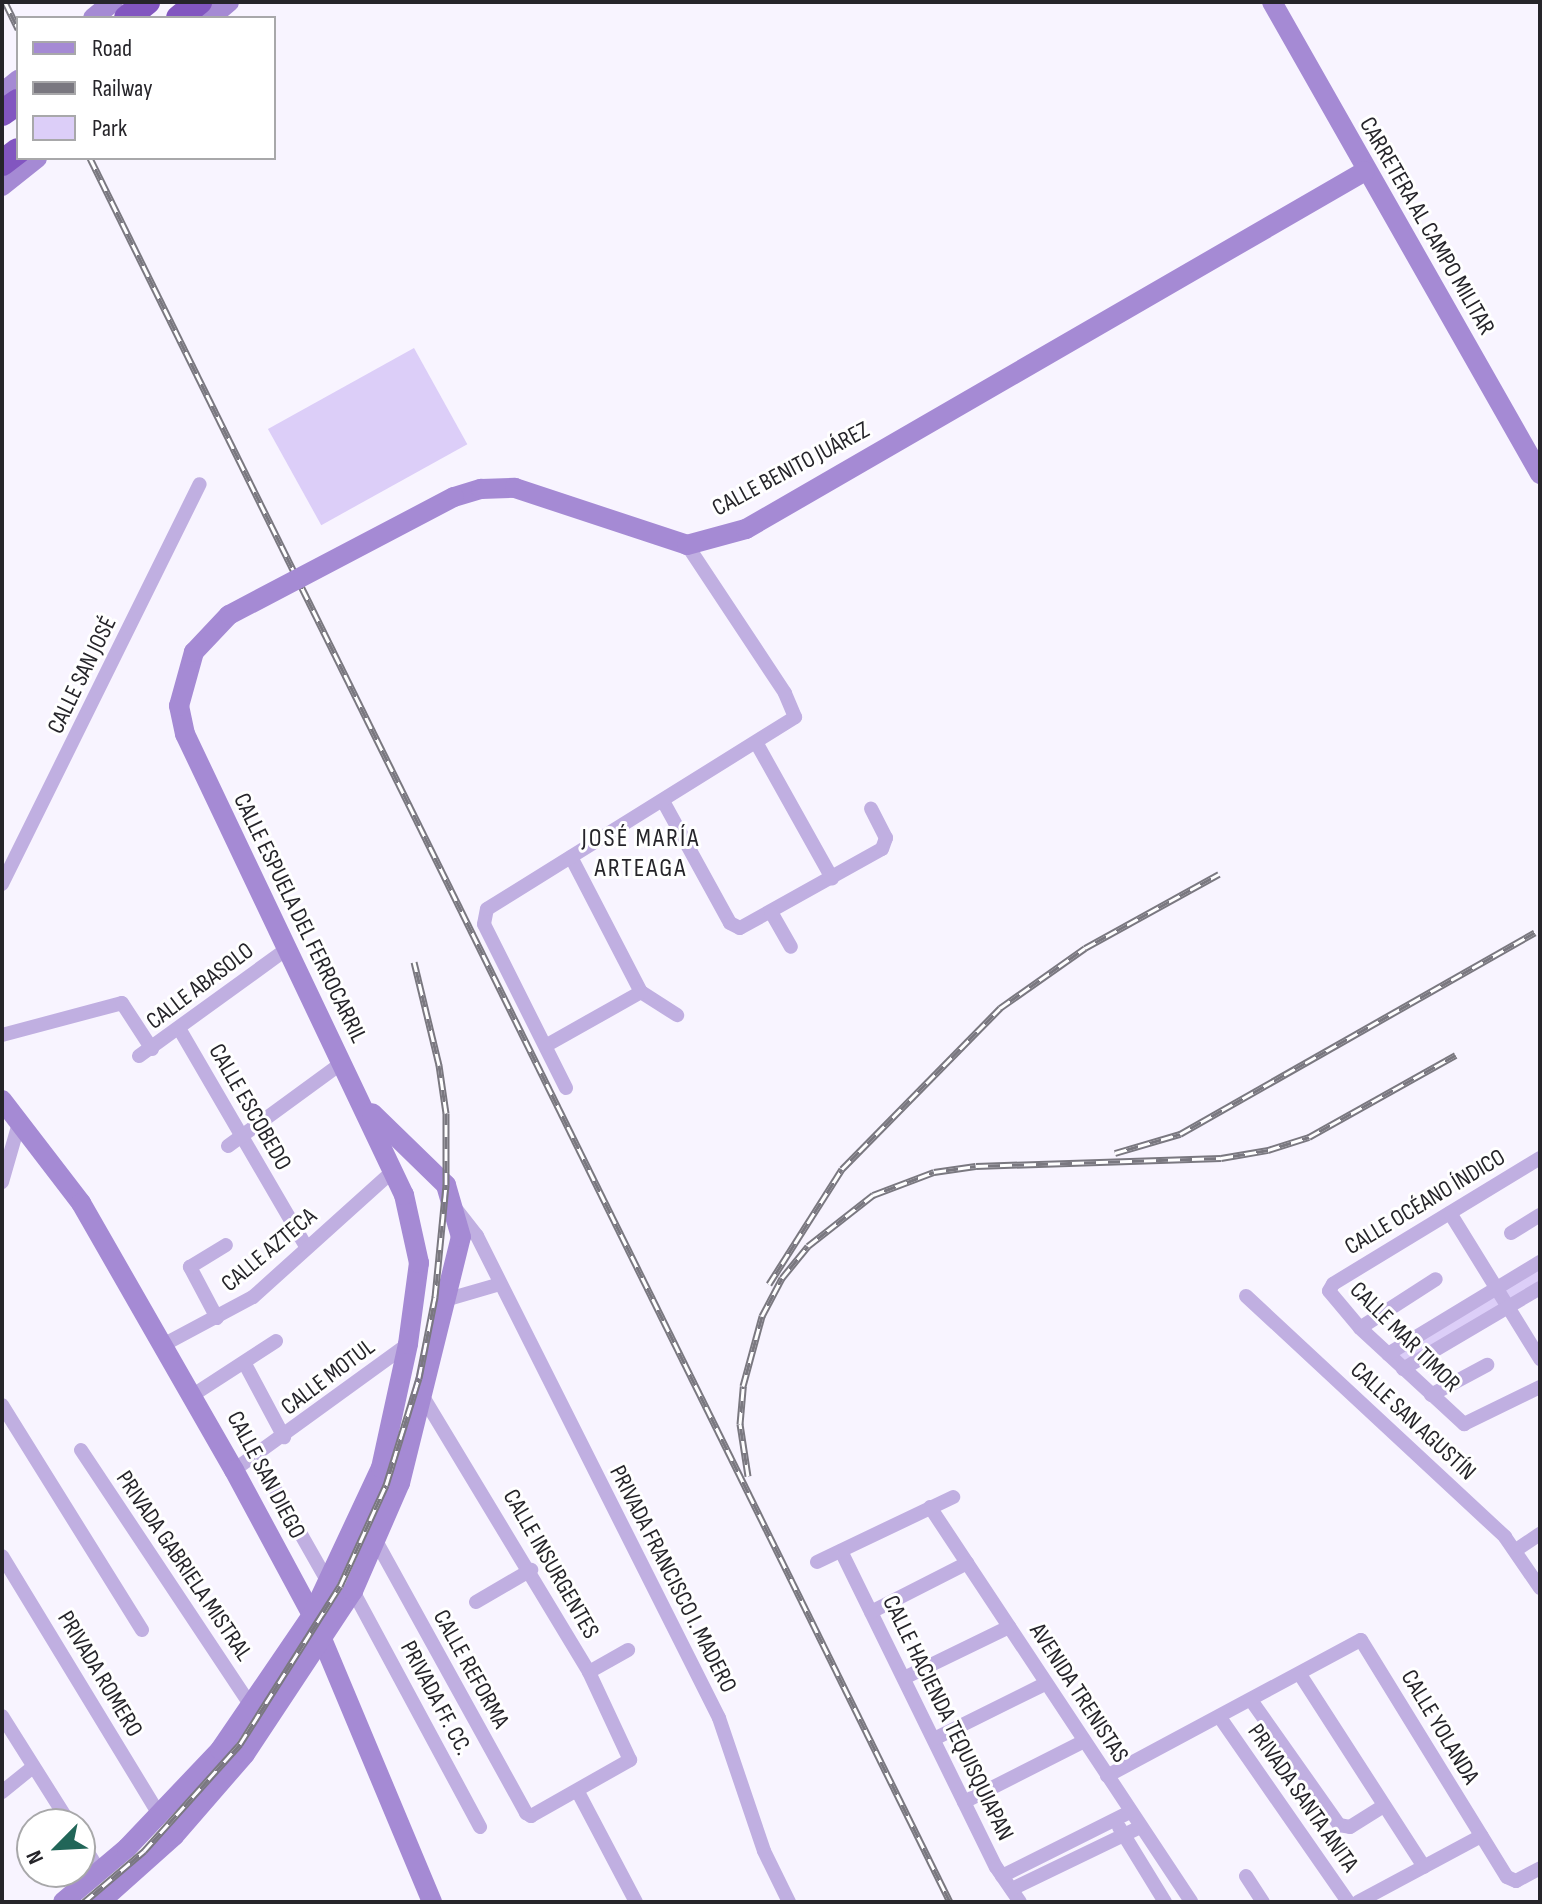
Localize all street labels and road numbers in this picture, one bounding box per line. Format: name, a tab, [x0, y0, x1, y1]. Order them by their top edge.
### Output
street label: CARRETERA AL CAMPO MILITAR	[1353, 112, 1501, 340]
street label: CALLE BENITO JUÁREZ	[707, 415, 875, 523]
street label: CALLE SAN JOSÉ	[41, 612, 123, 738]
street label: CALLE ESPUELA DEL FERROCARRIL	[227, 789, 373, 1047]
street label: CALLE ABASOLO	[141, 936, 259, 1036]
street label: CALLE ESCOBEDO	[202, 1039, 298, 1175]
street label: CALLE OCÉANO ÍNDICO	[1340, 1143, 1510, 1261]
street label: CALLE AZTECA	[216, 1202, 322, 1298]
street label: CALLE MAR TIMOR	[1344, 1276, 1466, 1398]
street label: CALLE MOTUL	[276, 1333, 380, 1421]
street label: CALLE SAN AGUSTÍN	[1344, 1356, 1482, 1486]
street label: CALLE SAN DIEGO	[220, 1406, 312, 1544]
street label: PRIVADA FRANCISCO I. MADERO	[603, 1461, 743, 1697]
street label: PRIVADA GABRIELA MISTRAL	[110, 1465, 258, 1667]
street label: CALLE INSURGENTES	[497, 1484, 605, 1644]
street label: CALLE HACIENDA TEQUISQUIAPAN	[876, 1591, 1020, 1845]
street label: CALLE REFORMA	[427, 1605, 515, 1733]
street label: PRIVADA ROMERO	[51, 1606, 149, 1742]
street label: AVENIDA TRENISTAS	[1023, 1618, 1135, 1768]
street label: PRIVADA FF. CC.	[394, 1636, 478, 1760]
street label: CALLE YOLANDA	[1395, 1665, 1485, 1789]
street label: PRIVADA SANTA ANITA	[1241, 1718, 1365, 1878]

